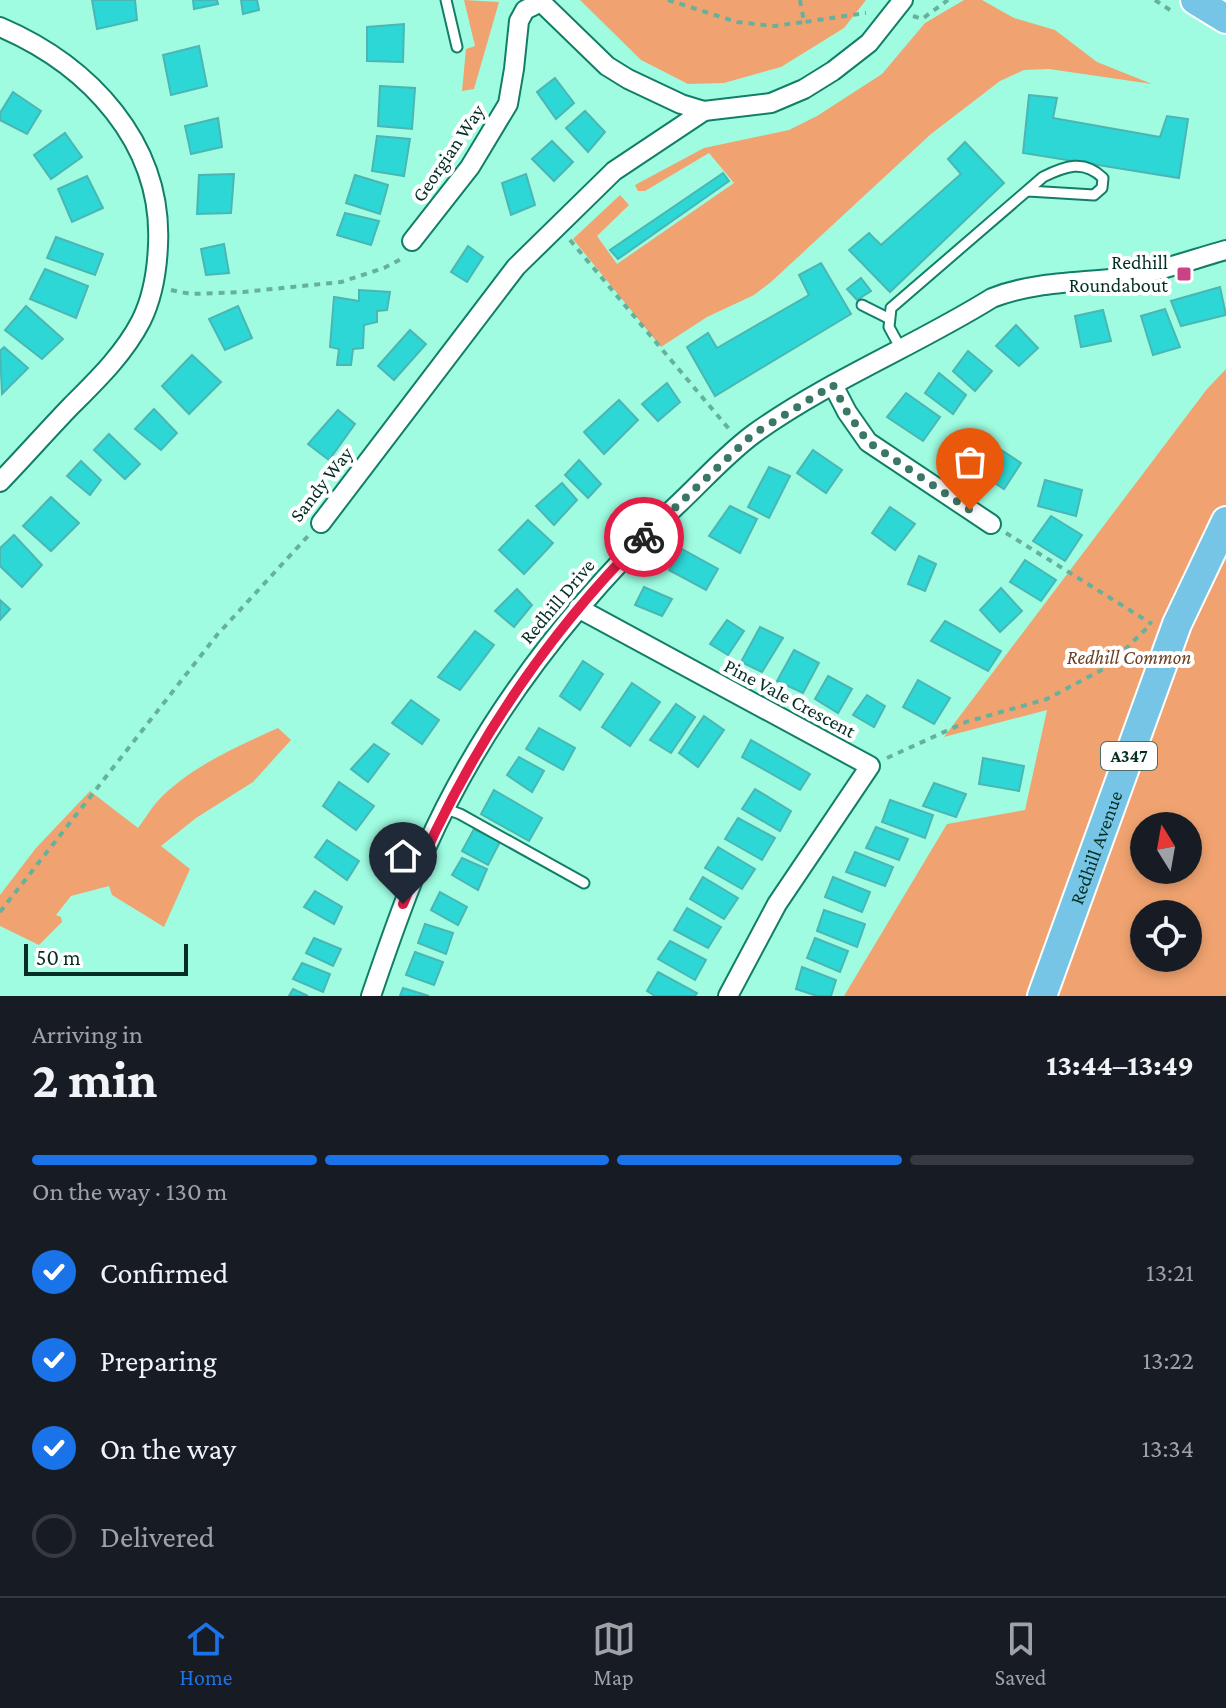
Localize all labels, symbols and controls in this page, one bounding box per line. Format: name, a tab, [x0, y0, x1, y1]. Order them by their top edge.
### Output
street label: Georgian Way	[407, 100, 490, 206]
place label: Redhill Roundabout	[1069, 251, 1168, 296]
marker: Redhill Roundabout	[1175, 265, 1193, 283]
pin	[936, 428, 1004, 510]
icon: bag	[948, 440, 992, 484]
street label: Sandy Way	[285, 442, 358, 526]
courier	[604, 497, 684, 577]
icon: bike	[622, 515, 666, 559]
street label: Redhill Drive	[515, 554, 599, 648]
park label: Redhill Common	[1067, 646, 1191, 668]
street label: Pine Vale Crescent	[721, 654, 860, 742]
road number: A347	[1101, 742, 1157, 770]
street label: Redhill Avenue	[1065, 787, 1127, 907]
north arrow	[1130, 812, 1202, 884]
map controls	[1130, 812, 1202, 972]
pin	[369, 822, 437, 904]
icon: home	[381, 834, 425, 878]
button: locate	[1130, 900, 1202, 972]
scale bar	[24, 940, 188, 976]
text: 50 m	[36, 945, 81, 970]
text: Arriving in	[32, 1020, 143, 1049]
text: 13:44–13:49	[1046, 1048, 1194, 1081]
text: 2 min	[32, 1050, 157, 1108]
text: On the way · 130 m	[32, 1177, 227, 1206]
icon: check	[32, 1250, 76, 1294]
text: Confirmed	[100, 1256, 228, 1289]
text: 13:21	[1146, 1258, 1194, 1287]
icon: check	[32, 1338, 76, 1382]
text: Preparing	[100, 1344, 217, 1377]
text: 13:22	[1142, 1346, 1194, 1375]
icon: check	[32, 1426, 76, 1470]
text: On the way	[100, 1432, 236, 1465]
text: 13:34	[1141, 1434, 1194, 1463]
text: Delivered	[100, 1520, 215, 1553]
tab: Home	[180, 1617, 232, 1690]
tab: Map	[592, 1617, 636, 1690]
tab: Saved	[995, 1617, 1046, 1690]

